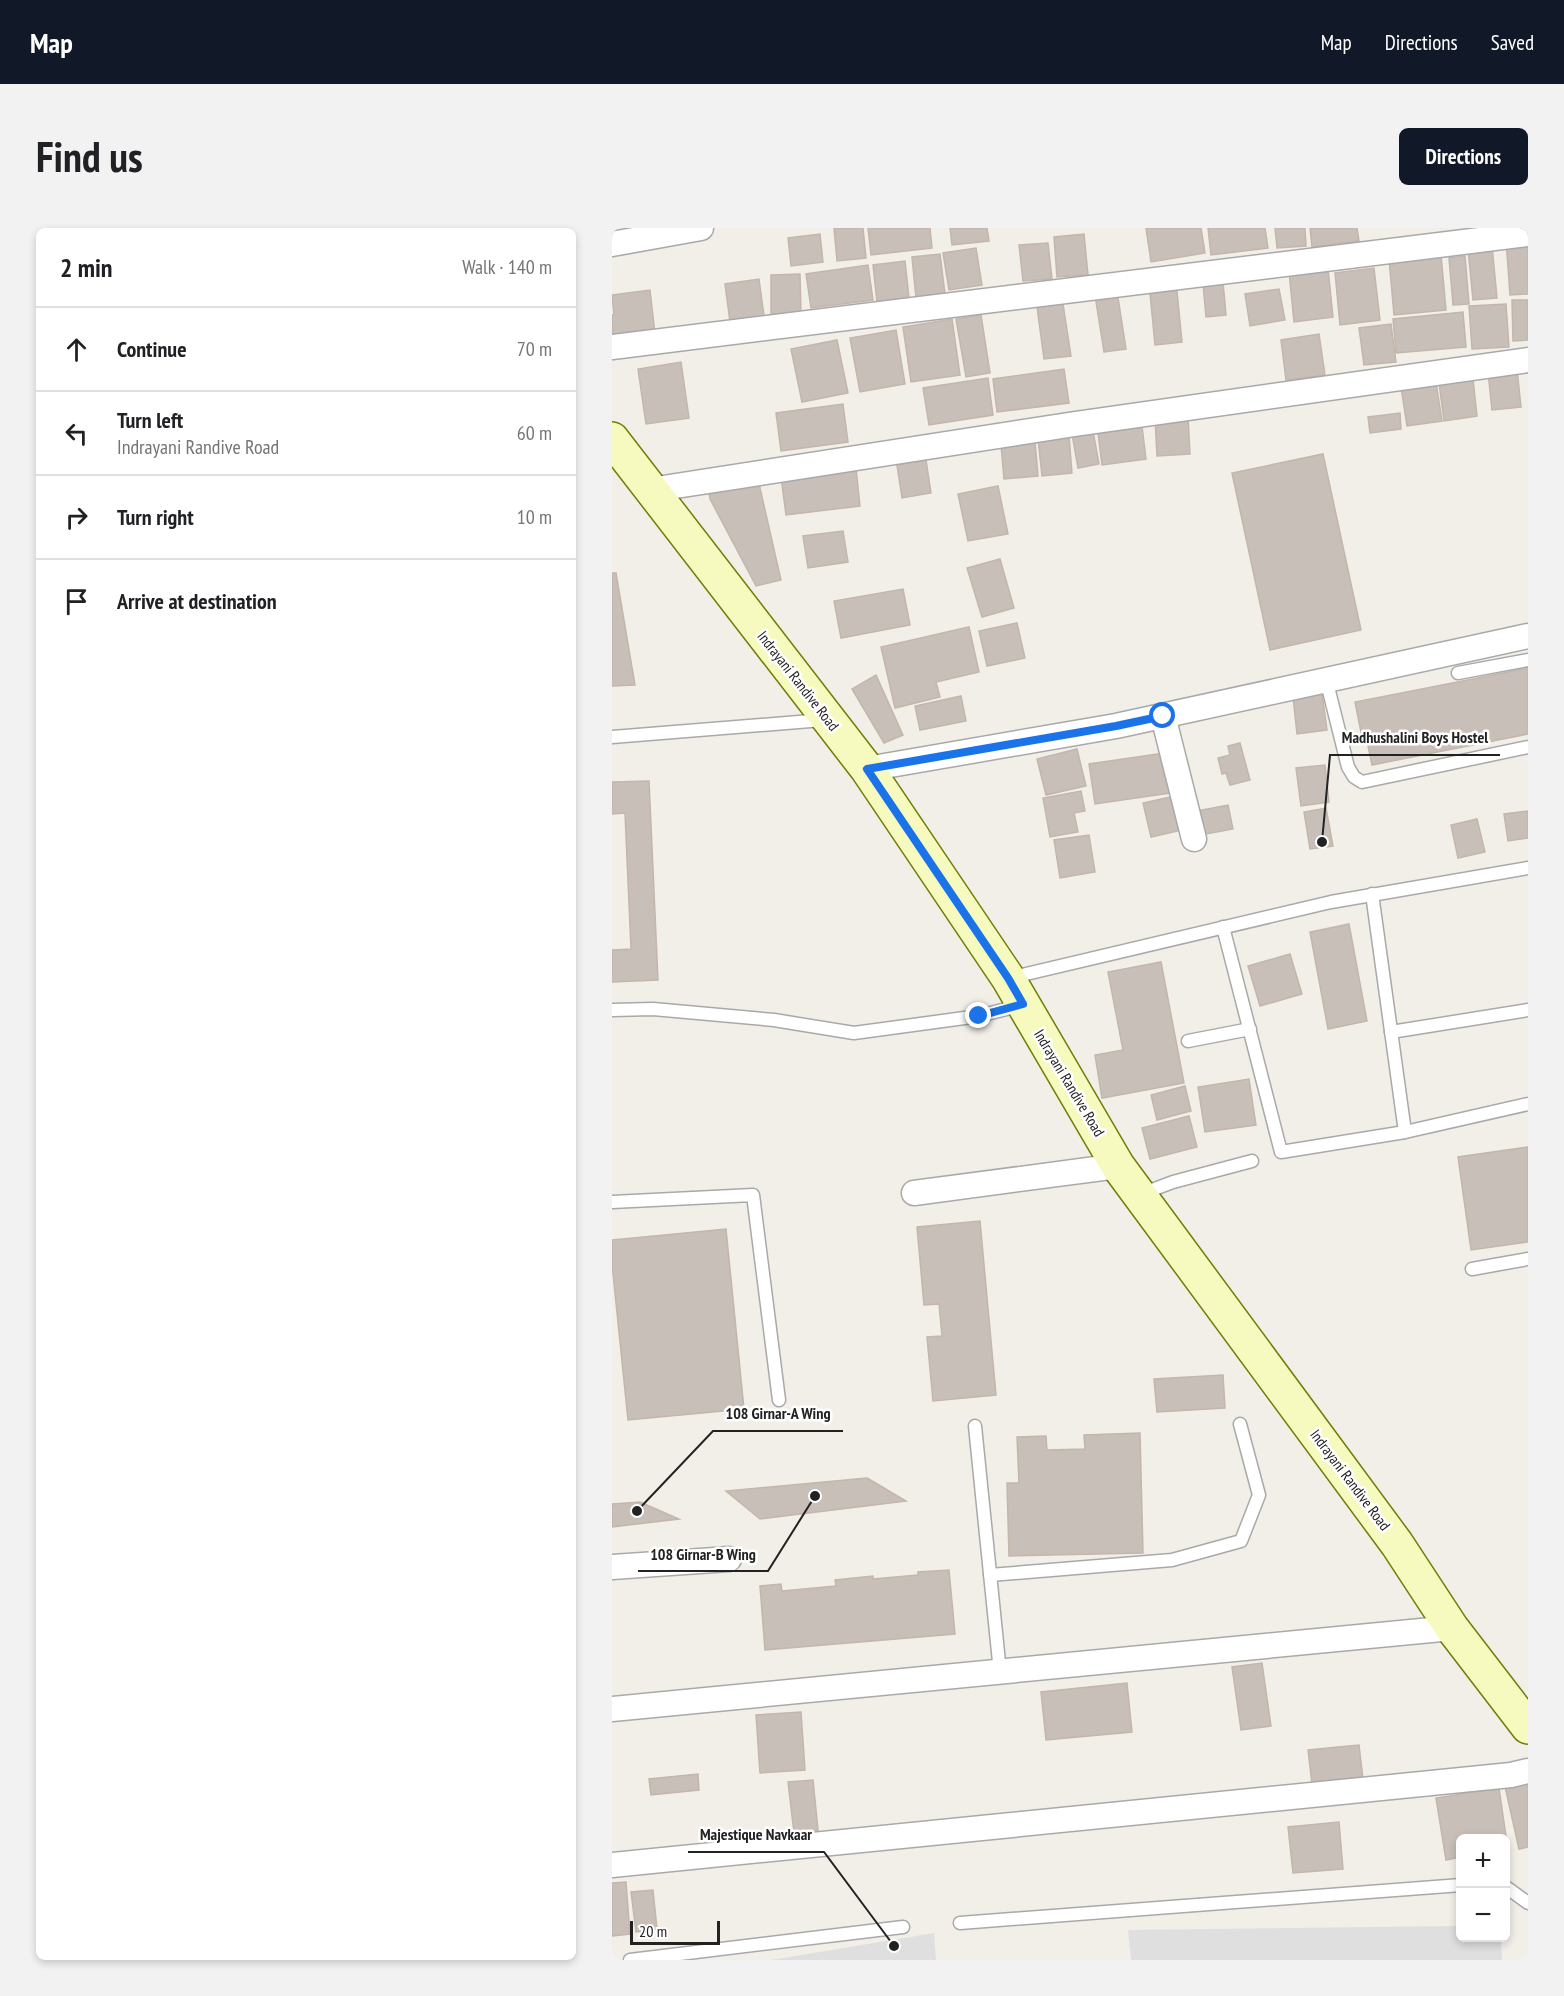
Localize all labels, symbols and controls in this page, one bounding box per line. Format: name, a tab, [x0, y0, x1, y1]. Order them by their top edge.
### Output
text: Map	[30, 24, 73, 61]
text: Map	[1321, 29, 1352, 56]
text: Directions	[1385, 29, 1458, 56]
text: Saved	[1491, 29, 1534, 56]
button: Directions	[1399, 128, 1528, 185]
text: Find us	[36, 129, 143, 184]
text: 2 min	[60, 251, 113, 284]
text: Walk · 140 m	[462, 254, 552, 280]
icon: ahead	[60, 333, 93, 366]
text: Continue	[117, 335, 187, 363]
text: 70 m	[517, 336, 552, 362]
text: Turn left	[117, 406, 183, 434]
icon: left	[60, 417, 93, 450]
text: 60 m	[517, 420, 552, 446]
text: Indrayani Randive Road	[117, 434, 279, 460]
icon: right	[60, 501, 93, 534]
text: Turn right	[117, 503, 194, 531]
text: 10 m	[517, 504, 552, 530]
icon: arrive	[60, 585, 93, 618]
text: Arrive at destination	[117, 587, 277, 615]
street label: Indrayani Randive Road	[753, 627, 843, 734]
route start	[1149, 702, 1175, 728]
callout: Madhushalini Boys Hostel	[1330, 721, 1500, 755]
text: Madhushalini Boys Hostel	[1342, 727, 1488, 747]
route end	[965, 1002, 991, 1028]
street label: Indrayani Randive Road	[1030, 1026, 1109, 1140]
callout: 108 Girnar-A Wing	[713, 1397, 843, 1431]
text: 108 Girnar-A Wing	[726, 1403, 831, 1423]
street label: Indrayani Randive Road	[1306, 1425, 1395, 1534]
callout: 108 Girnar-B Wing	[638, 1537, 768, 1571]
text: 108 Girnar-B Wing	[650, 1544, 756, 1564]
callout: Majestique Navkaar	[688, 1818, 824, 1852]
text: Majestique Navkaar	[700, 1824, 812, 1844]
map controls	[1456, 1834, 1510, 1942]
button: +	[1456, 1834, 1510, 1888]
button: −	[1456, 1888, 1510, 1942]
scale bar	[630, 1918, 720, 1946]
text: 20 m	[639, 1921, 667, 1941]

